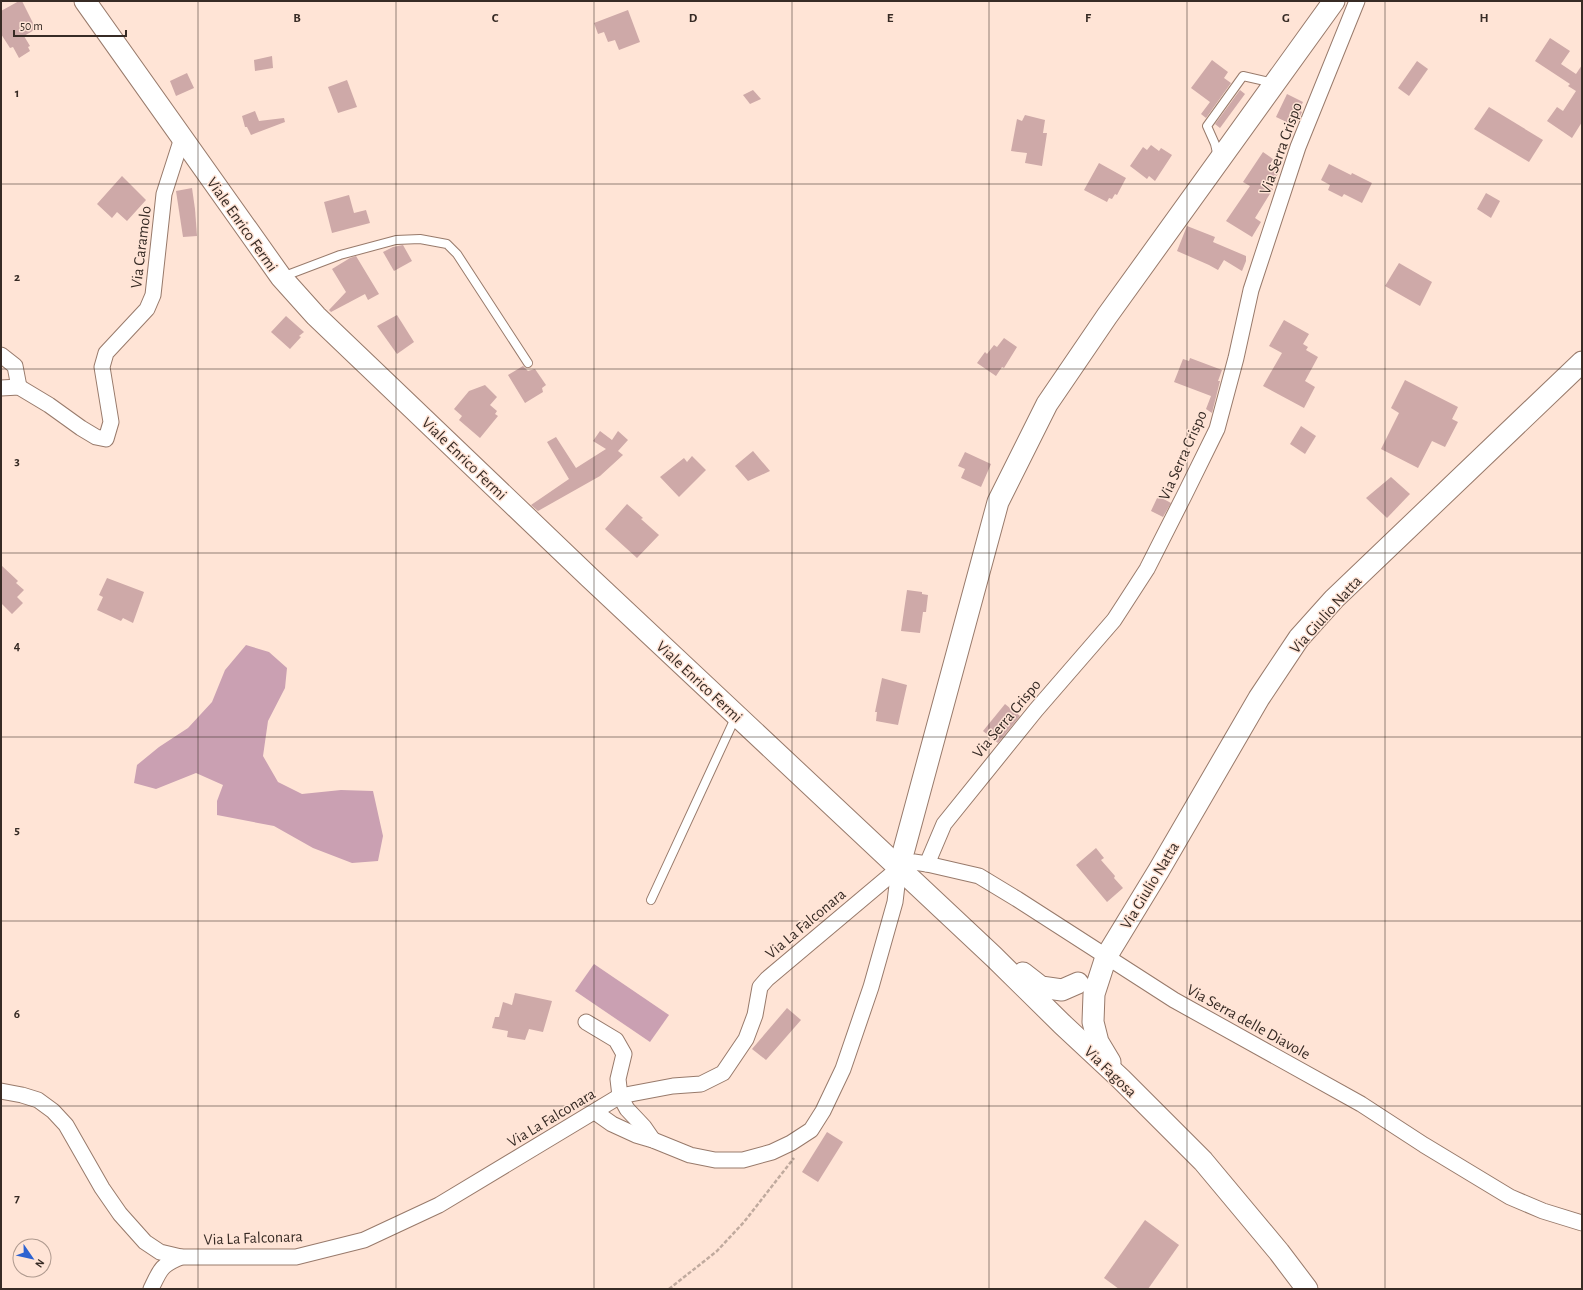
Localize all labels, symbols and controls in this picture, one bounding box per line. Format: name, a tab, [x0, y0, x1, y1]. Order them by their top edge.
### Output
scale bar	[14, 12, 126, 38]
text: B	[293, 12, 301, 25]
text: C	[492, 12, 499, 25]
text: D	[689, 12, 698, 25]
text: E	[887, 12, 894, 25]
text: F	[1085, 12, 1092, 25]
text: G	[1282, 12, 1290, 25]
text: H	[1479, 12, 1489, 25]
text: 50 m	[20, 20, 43, 32]
text: 1	[15, 87, 19, 100]
street label: Via Serra Crispo	[1257, 100, 1305, 197]
street label: Viale Enrico Fermi	[204, 174, 281, 275]
street label: Via Caramolo	[128, 205, 154, 289]
text: 2	[14, 271, 20, 284]
street label: Via Serra Crispo	[1156, 408, 1210, 503]
street label: Viale Enrico Fermi	[419, 414, 510, 503]
text: 3	[14, 455, 20, 468]
street label: Via Giulio Natta	[1287, 573, 1365, 657]
street label: Viale Enrico Fermi	[653, 638, 745, 725]
text: 4	[14, 640, 21, 653]
street label: Via Serra Crispo	[970, 676, 1044, 761]
text: 5	[14, 824, 20, 837]
street label: Via Giulio Natta	[1118, 839, 1182, 932]
street label: Via La Falconara	[763, 886, 849, 962]
street label: Via Serra delle Diavole	[1184, 981, 1313, 1062]
text: 6	[14, 1008, 20, 1021]
street label: Via Fagosa	[1081, 1043, 1140, 1100]
street label: Via La Falconara	[505, 1085, 598, 1150]
text: 7	[14, 1192, 20, 1205]
street label: Via La Falconara	[203, 1228, 303, 1248]
north arrow	[12, 1238, 52, 1278]
text: N	[33, 1257, 47, 1270]

